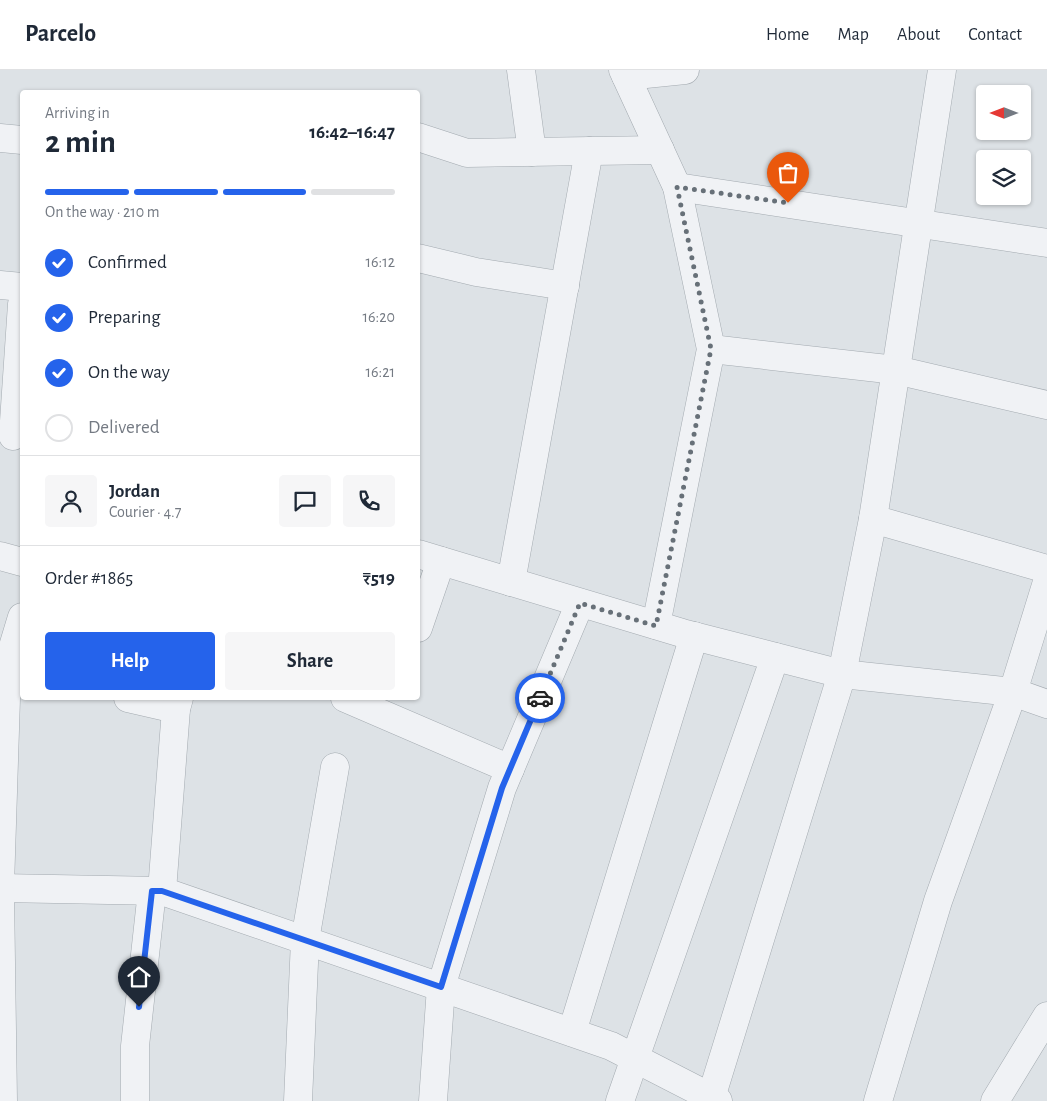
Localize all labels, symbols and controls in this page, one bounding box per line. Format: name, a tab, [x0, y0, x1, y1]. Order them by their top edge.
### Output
text: Parcelo	[25, 22, 96, 46]
text: Home	[766, 26, 809, 44]
text: Map	[837, 26, 869, 44]
text: About	[897, 26, 940, 44]
text: Contact	[968, 26, 1022, 44]
north arrow	[976, 85, 1031, 140]
map controls	[976, 85, 1031, 205]
text: Arriving in	[45, 105, 110, 121]
text: 16:42–16:47	[309, 123, 395, 142]
text: 2 min	[45, 126, 116, 158]
button: layers	[976, 150, 1031, 205]
pin	[767, 152, 809, 203]
icon: bag	[774, 159, 802, 187]
text: On the way · 210 m	[45, 204, 160, 220]
icon: check	[45, 249, 73, 277]
text: Confirmed	[88, 253, 167, 272]
text: 16:12	[366, 254, 395, 270]
icon: check	[45, 304, 73, 332]
text: Preparing	[88, 308, 161, 327]
text: 16:20	[363, 309, 395, 325]
icon: check	[45, 359, 73, 387]
text: On the way	[88, 363, 170, 382]
text: 16:21	[366, 364, 395, 380]
text: Delivered	[88, 418, 160, 437]
button: person	[45, 475, 97, 527]
button: chat	[279, 475, 331, 527]
button: phone	[343, 475, 395, 527]
text: Jordan	[109, 482, 160, 501]
text: Courier · 4.7	[109, 504, 181, 520]
text: Order #1865	[45, 569, 133, 588]
text: ₹519	[363, 569, 395, 588]
button: Help	[45, 632, 215, 690]
button: Share	[225, 632, 395, 690]
courier	[515, 673, 565, 723]
icon: car	[526, 684, 554, 712]
pin	[118, 956, 160, 1007]
icon: home	[125, 963, 153, 991]

